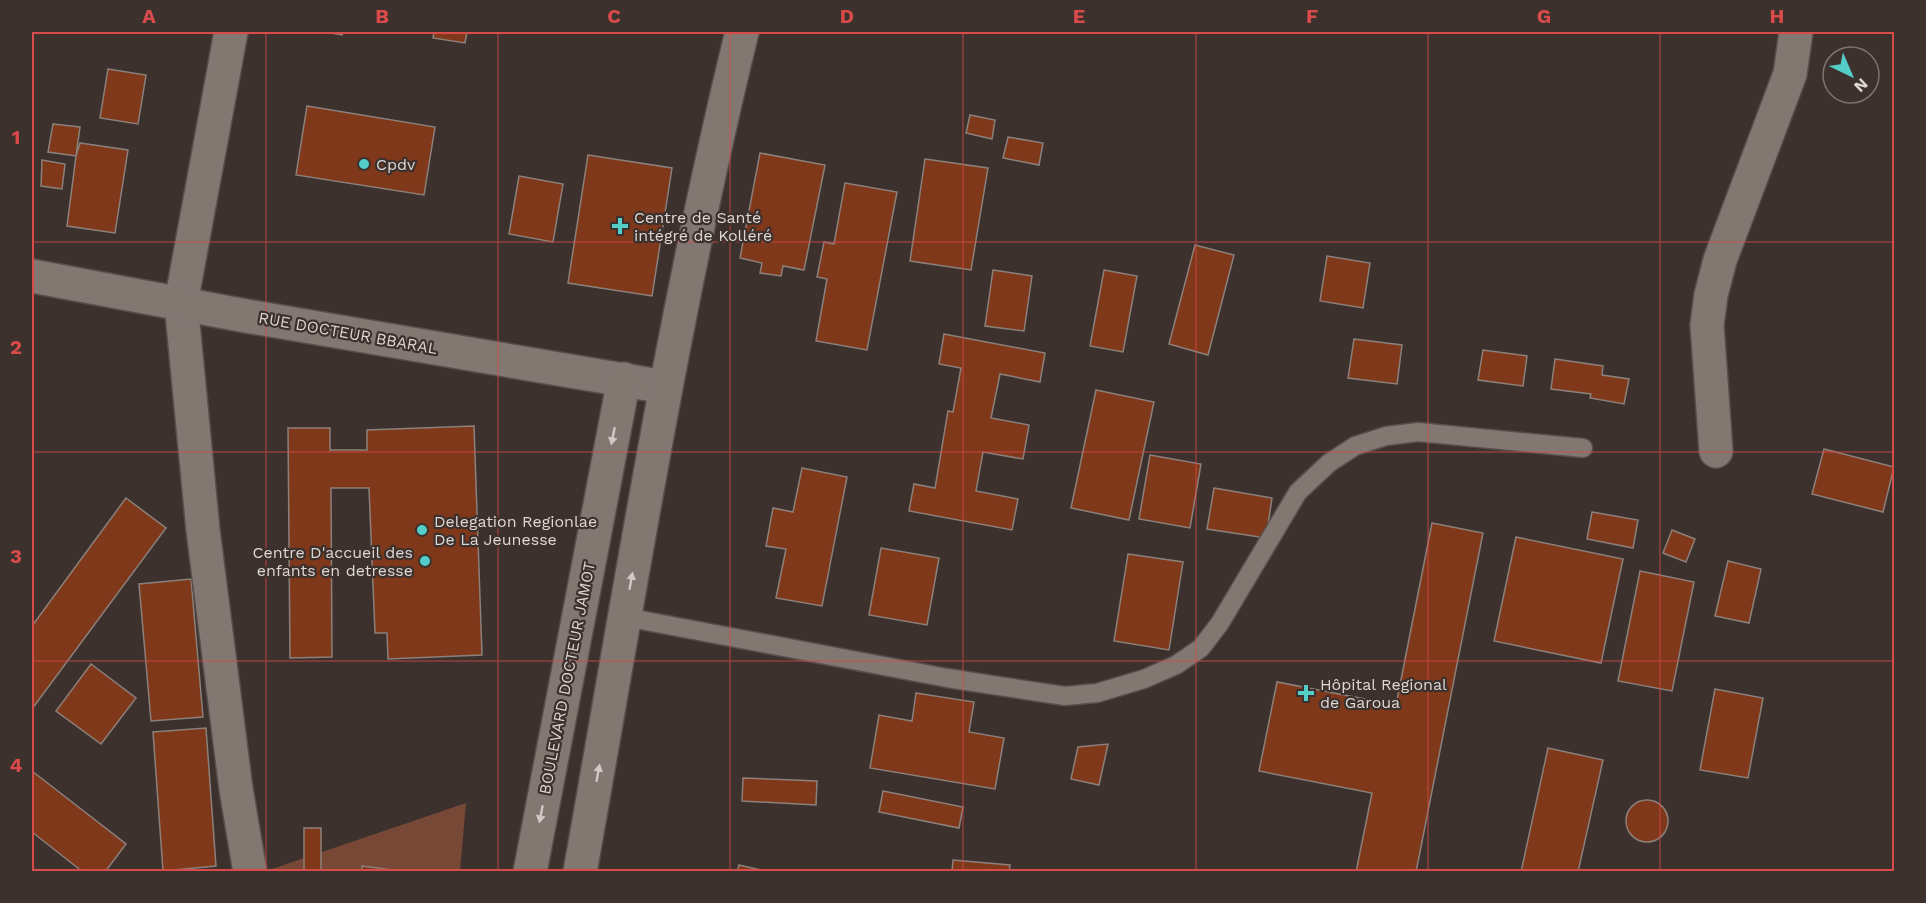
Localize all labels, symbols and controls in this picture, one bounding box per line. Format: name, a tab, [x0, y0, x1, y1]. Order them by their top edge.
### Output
text: A	[142, 4, 156, 28]
text: B	[375, 4, 389, 28]
text: C	[607, 4, 621, 28]
text: D	[840, 4, 854, 28]
text: E	[1073, 4, 1085, 28]
text: F	[1306, 4, 1318, 28]
text: G	[1537, 4, 1551, 28]
text: H	[1770, 4, 1784, 28]
north arrow	[1821, 45, 1881, 105]
text: N	[1850, 74, 1872, 96]
text: 1	[12, 125, 20, 149]
place label: Cpdv	[376, 155, 416, 174]
marker: Cpdv	[357, 157, 371, 171]
place label: Centre de Santé intégré de Kolléré	[634, 208, 772, 245]
marker: Centre de Santé intégré de Kolléré	[611, 217, 629, 235]
street label: RUE DOCTEUR BBARAL	[257, 308, 439, 358]
text: 2	[10, 335, 22, 359]
one-way arrow	[608, 427, 617, 446]
place label: Delegation Regionlae De La Jeunesse	[434, 512, 597, 549]
marker: Delegation Regionlae De La Jeunesse	[415, 523, 429, 537]
place label: Centre D'accueil des enfants en detresse	[252, 543, 413, 580]
text: 3	[10, 544, 22, 568]
marker: Centre D'accueil des enfants en detresse	[418, 554, 432, 568]
street label: BOULEVARD DOCTEUR JAMOT	[535, 560, 599, 796]
one-way arrow	[627, 571, 636, 590]
place label: Hôpital Regional de Garoua	[1320, 675, 1447, 712]
marker: Hôpital Regional de Garoua	[1297, 684, 1315, 702]
text: 4	[10, 753, 23, 777]
one-way arrow	[593, 763, 602, 782]
one-way arrow	[536, 804, 545, 823]

